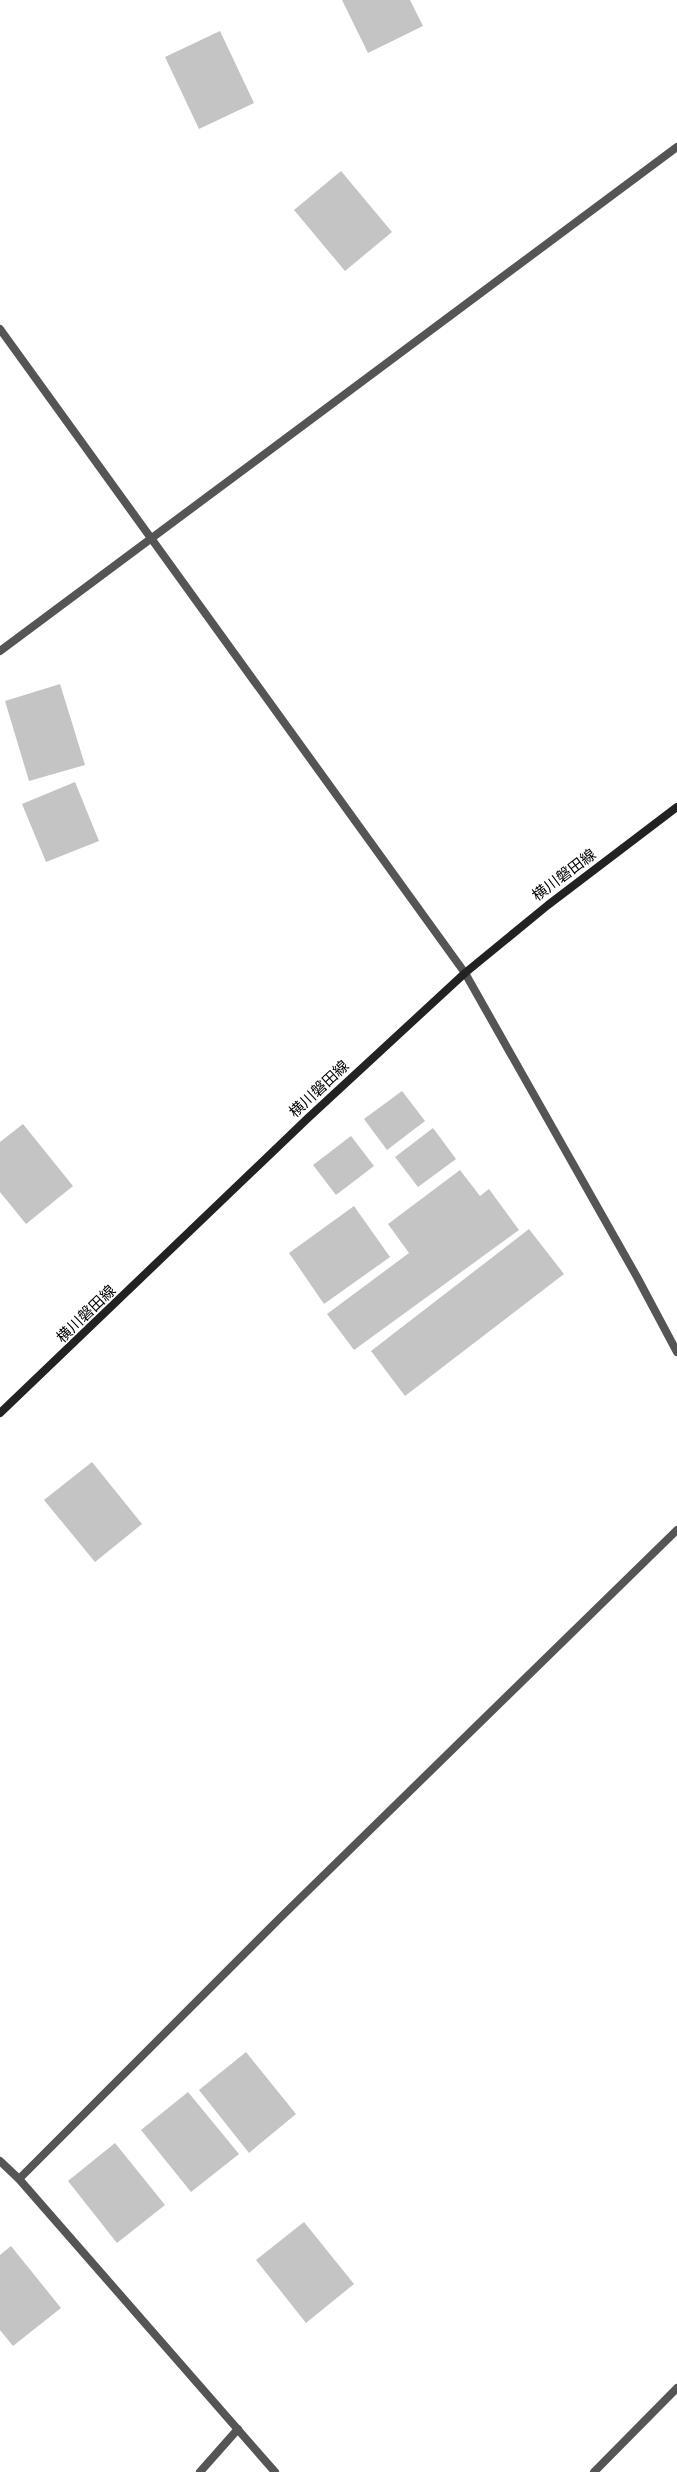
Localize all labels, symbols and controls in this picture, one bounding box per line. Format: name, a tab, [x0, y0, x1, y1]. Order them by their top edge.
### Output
street label: 横川磐田線	[528, 844, 599, 905]
street label: 横川磐田線	[285, 1056, 353, 1121]
street label: 横川磐田線	[52, 1281, 119, 1347]

